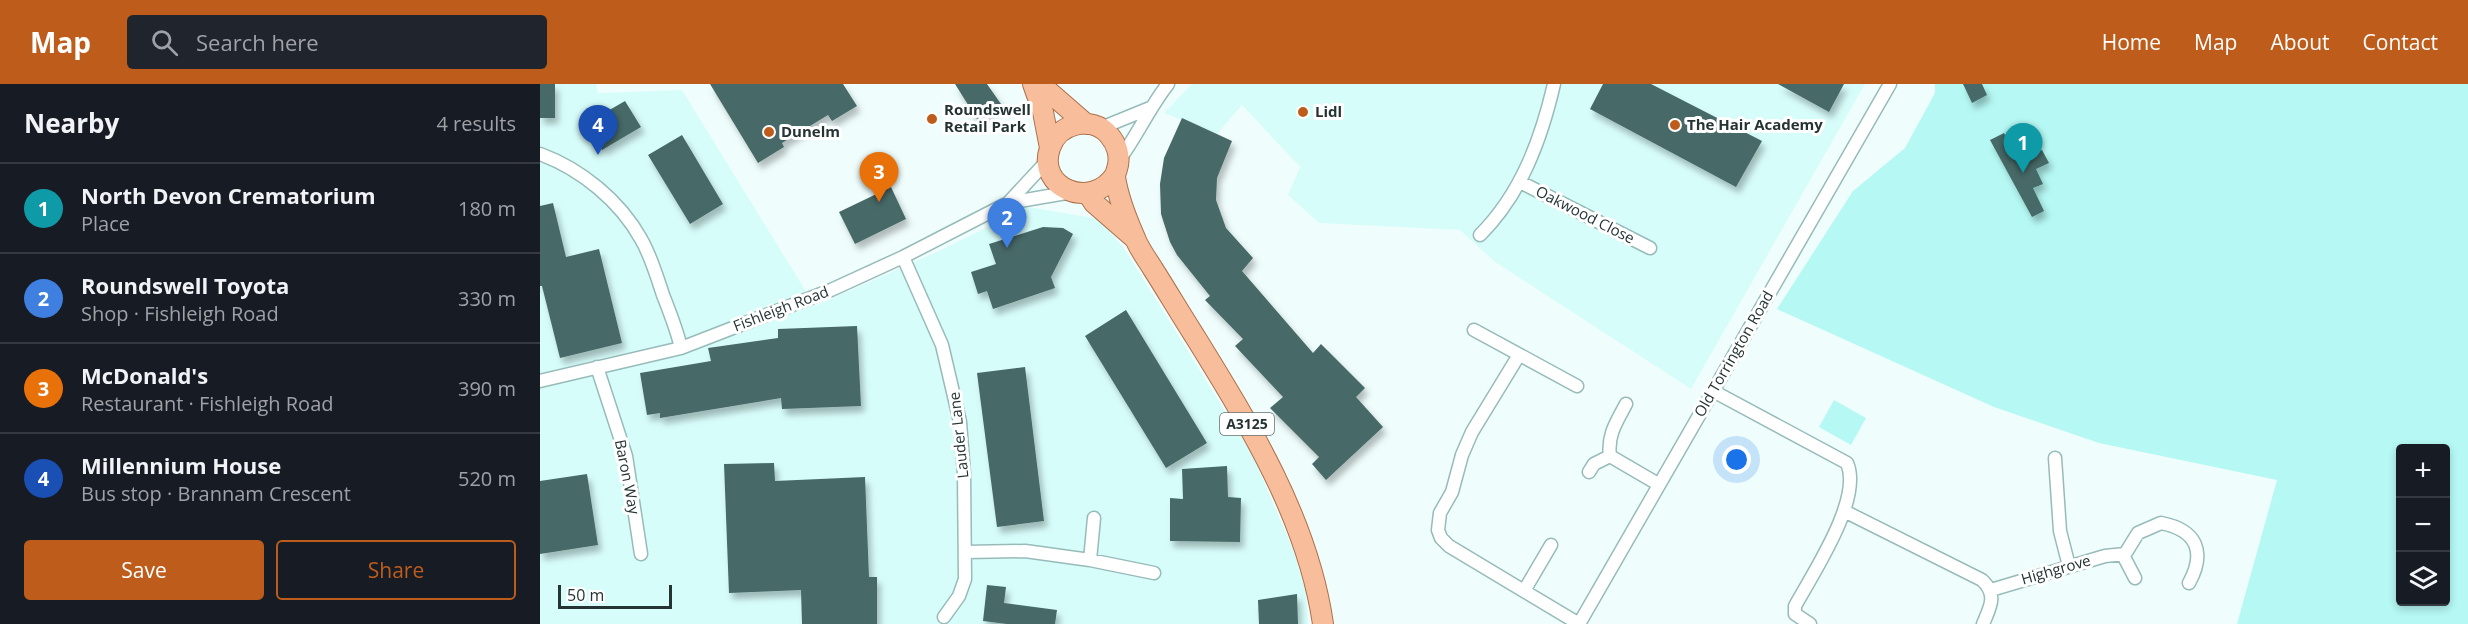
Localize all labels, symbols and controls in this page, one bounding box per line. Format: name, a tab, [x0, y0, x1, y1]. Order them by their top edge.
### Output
search box	[127, 15, 547, 69]
text: Map	[30, 23, 91, 61]
icon: search	[148, 26, 181, 59]
text: Search here	[196, 27, 319, 57]
text: Home	[2102, 28, 2161, 56]
text: Map	[2194, 28, 2237, 56]
text: About	[2270, 28, 2330, 56]
text: Contact	[2363, 28, 2438, 56]
place label: Roundswell Retail Park	[944, 99, 1031, 136]
place label: Lidl	[1315, 101, 1342, 121]
text: Nearby	[24, 105, 119, 141]
marker: Lidl	[1296, 105, 1310, 119]
pin: 4	[578, 106, 618, 155]
text: 4 results	[436, 110, 516, 137]
marker: Roundswell Retail Park	[925, 112, 939, 126]
place label: The Hair Academy	[1687, 114, 1823, 134]
marker: The Hair Academy	[1668, 118, 1682, 132]
place label: Dunelm	[781, 121, 840, 141]
pin: 1	[2004, 124, 2042, 173]
marker: Dunelm	[762, 125, 776, 139]
pin: 3	[860, 152, 898, 202]
text: North Devon Crematorium	[81, 180, 376, 210]
street label: Oakwood Close	[1533, 181, 1638, 248]
text: 1	[38, 195, 49, 222]
text: 180 m	[458, 195, 516, 222]
pin: 2	[988, 198, 1026, 248]
text: Place	[81, 210, 130, 237]
text: Roundswell Toyota	[81, 270, 289, 300]
street label: Fishleigh Road	[730, 281, 831, 335]
text: 2	[38, 285, 49, 312]
text: 330 m	[458, 285, 516, 312]
street label: Old Torrington Road	[1689, 287, 1777, 420]
text: Shop · Fishleigh Road	[81, 300, 279, 327]
text: McDonald's	[81, 360, 208, 390]
text: 3	[38, 375, 49, 402]
text: 390 m	[458, 375, 516, 402]
text: Restaurant · Fishleigh Road	[81, 390, 333, 417]
street label: Lauder Lane	[944, 391, 972, 479]
road number: A3125	[1220, 413, 1274, 435]
street label: Baron Way	[611, 438, 645, 516]
map controls	[2396, 444, 2450, 606]
button: +	[2396, 444, 2450, 498]
your location	[1722, 445, 1751, 474]
text: Millennium House	[81, 450, 281, 480]
text: 4	[38, 465, 49, 492]
text: 520 m	[458, 465, 516, 492]
text: Bus stop · Brannam Crescent	[81, 480, 351, 507]
button: −	[2396, 498, 2450, 552]
button: Save	[24, 540, 264, 600]
button: Share	[276, 540, 516, 600]
street label: Highgrove	[2019, 550, 2093, 588]
button: layers	[2396, 552, 2450, 606]
scale bar	[558, 582, 672, 610]
text: 50 m	[567, 584, 604, 606]

